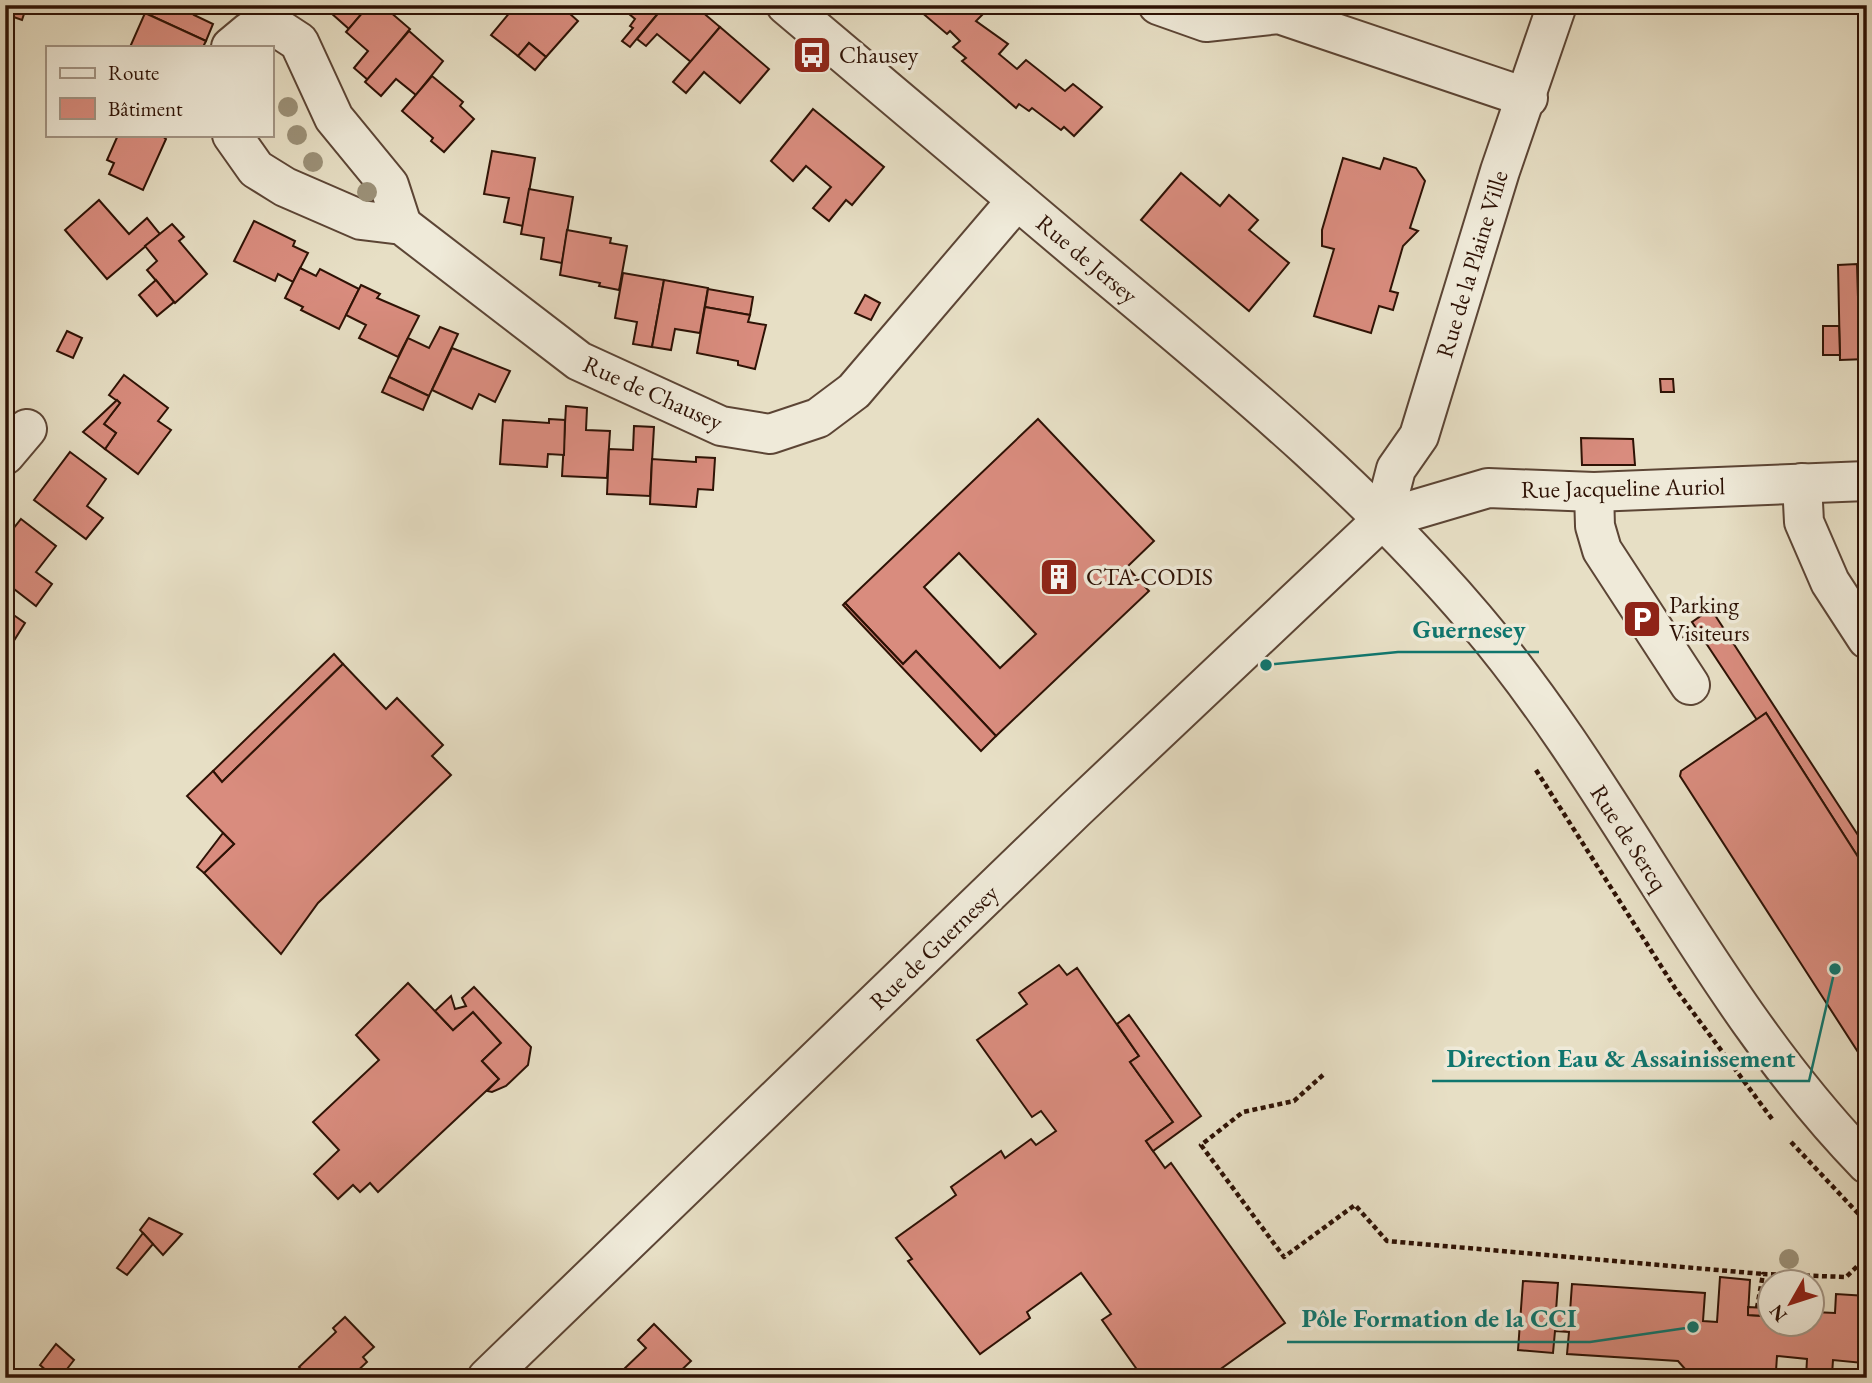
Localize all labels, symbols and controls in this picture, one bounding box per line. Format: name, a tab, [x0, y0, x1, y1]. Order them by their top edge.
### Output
bus stop icon: Chausey	[791, 34, 833, 76]
place label: Chausey	[839, 39, 919, 70]
legend	[46, 46, 273, 136]
text: Route	[108, 59, 159, 86]
text: Bâtiment	[108, 95, 183, 122]
street label: Rue de la Plaine Ville	[1428, 167, 1515, 361]
street label: Rue de Jersey	[1030, 207, 1145, 310]
street label: Rue de Chausey	[579, 348, 728, 437]
street label: Rue Jacqueline Auriol	[1521, 470, 1726, 505]
building icon: CTA-CODIS	[1038, 556, 1080, 598]
place label: CTA-CODIS	[1086, 561, 1213, 592]
place label: Parking Visiteurs	[1669, 589, 1749, 648]
parking icon: Parking Visiteurs	[1621, 598, 1663, 640]
callout: Guernesey	[1398, 605, 1539, 652]
text: Guernesey	[1413, 612, 1526, 646]
street label: Rue de Sercq	[1584, 779, 1676, 897]
street label: Rue de Guernesey	[863, 877, 1005, 1016]
callout: Direction Eau & Assainissement	[1432, 1034, 1809, 1081]
text: Direction Eau & Assainissement	[1447, 1041, 1796, 1075]
north arrow	[1756, 1268, 1826, 1338]
callout: Pôle Formation de la CCI	[1287, 1295, 1590, 1342]
text: N	[1763, 1299, 1793, 1327]
text: Pôle Formation de la CCI	[1302, 1301, 1577, 1335]

